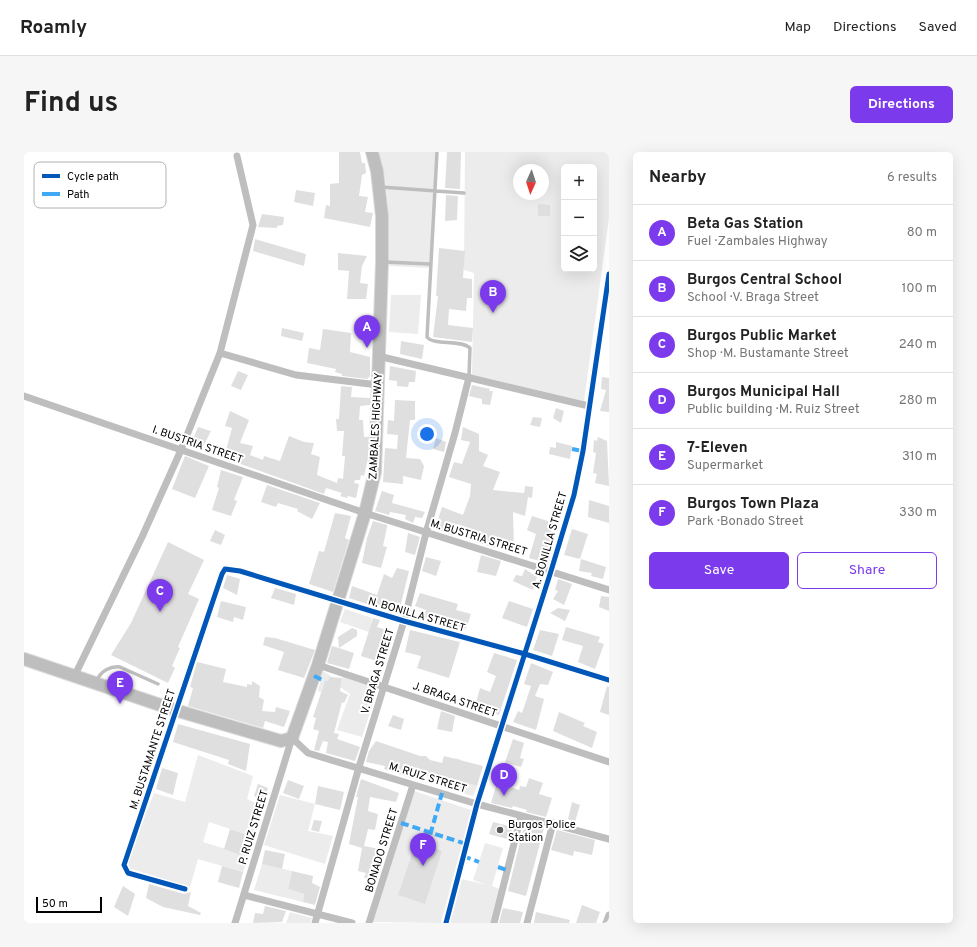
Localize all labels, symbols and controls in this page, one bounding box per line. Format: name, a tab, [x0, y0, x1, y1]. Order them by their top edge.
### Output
text: Roamly	[20, 16, 87, 40]
text: Map	[785, 19, 811, 36]
text: Directions	[833, 19, 897, 36]
text: Saved	[919, 19, 957, 36]
text: Find us	[24, 86, 118, 122]
button: Directions	[850, 86, 953, 123]
legend	[34, 162, 166, 208]
north arrow	[513, 164, 549, 200]
map controls	[561, 164, 597, 272]
button: +	[561, 164, 597, 200]
text: Nearby	[649, 167, 706, 189]
text: Cycle path	[67, 170, 119, 184]
text: 6 results	[887, 170, 937, 186]
text: Path	[67, 188, 89, 202]
button: −	[561, 200, 597, 236]
text: Beta Gas Station	[687, 215, 803, 234]
text: A	[657, 225, 667, 241]
text: 80 m	[907, 225, 937, 241]
text: Fuel · Zambales Highway	[687, 234, 828, 250]
button: layers	[561, 236, 597, 272]
text: Burgos Central School	[687, 271, 842, 290]
pin: B	[480, 280, 506, 313]
text: B	[658, 281, 666, 297]
text: 100 m	[901, 281, 937, 297]
text: School · V. Braga Street	[687, 290, 819, 306]
pin: A	[354, 315, 380, 348]
text: Burgos Public Market	[687, 327, 837, 346]
text: C	[658, 337, 666, 353]
text: 240 m	[899, 337, 937, 353]
text: Shop · M. Bustamante Street	[687, 346, 849, 362]
street label: ZAMBALES HIGHWAY	[366, 372, 386, 480]
text: Burgos Municipal Hall	[687, 383, 840, 402]
text: D	[657, 393, 667, 409]
text: 280 m	[899, 393, 937, 409]
text: Public building · M. Ruiz Street	[687, 402, 860, 418]
street label: I. BUSTRIA STREET	[151, 423, 245, 467]
your location	[417, 424, 437, 444]
text: 7-Eleven	[687, 439, 748, 458]
text: E	[658, 449, 666, 465]
text: 310 m	[902, 449, 937, 465]
text: Supermarket	[687, 458, 763, 474]
street label: A. BONILLA STREET	[529, 490, 570, 590]
text: Burgos Town Plaza	[687, 495, 819, 514]
text: F	[658, 505, 666, 521]
text: 330 m	[899, 505, 937, 521]
text: Park · Bonado Street	[687, 514, 804, 530]
street label: M. BUSTRIA STREET	[429, 517, 529, 559]
button: Save	[649, 552, 789, 589]
button: Share	[797, 552, 937, 589]
pin: C	[147, 579, 173, 612]
street label: N. BONILLA STREET	[367, 594, 467, 636]
street label: V. BRAGA STREET	[358, 627, 398, 716]
pin: E	[107, 671, 133, 704]
street label: J. BRAGA STREET	[411, 679, 499, 721]
street label: M. BUSTAMANTE STREET	[127, 687, 179, 811]
street label: M. RUIZ STREET	[387, 759, 468, 796]
pin: D	[491, 763, 517, 796]
street label: P. RUIZ STREET	[236, 788, 272, 866]
street label: BONADO STREET	[362, 806, 401, 894]
place label: Burgos Police Station	[508, 818, 576, 845]
marker: Burgos Police Station	[495, 825, 505, 835]
pin: F	[410, 833, 436, 866]
scale bar	[36, 895, 102, 914]
text: 50 m	[42, 897, 68, 911]

